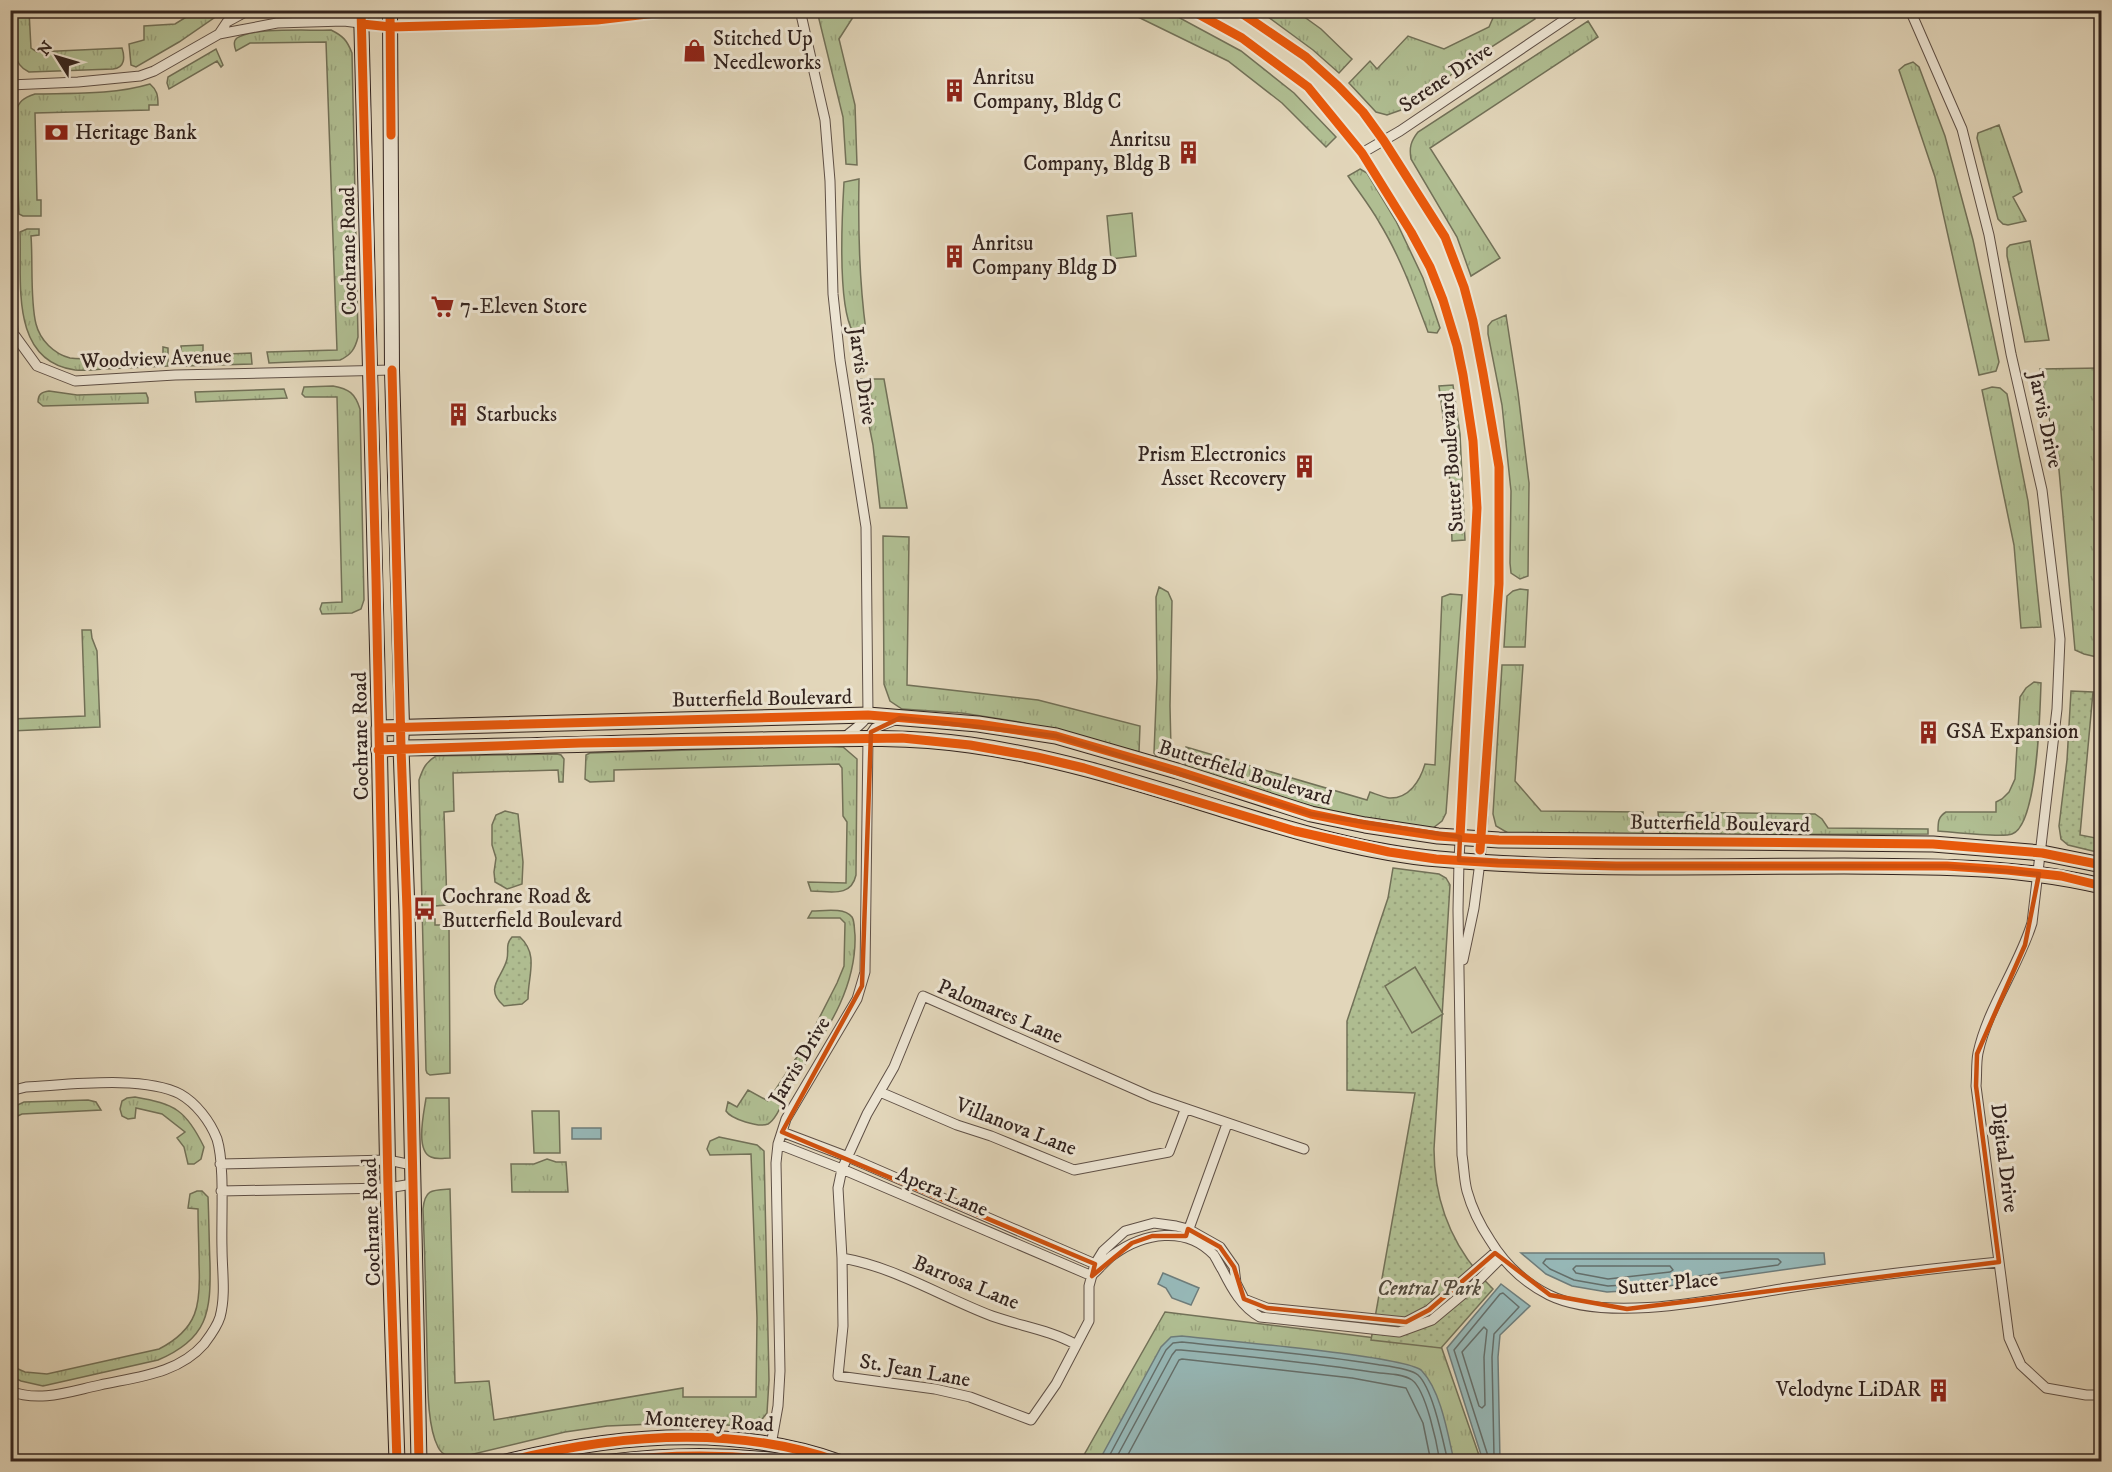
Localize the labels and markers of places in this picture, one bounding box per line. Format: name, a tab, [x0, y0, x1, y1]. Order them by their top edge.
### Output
place label: Stitched Up Needleworks	[713, 26, 821, 76]
shop icon: Stitched Up Needleworks	[682, 38, 708, 64]
place label: Anritsu Company, Bldg C	[973, 65, 1121, 115]
building icon: Anritsu Company, Bldg C	[942, 77, 968, 103]
bank icon: Heritage Bank	[44, 120, 70, 146]
place label: Heritage Bank	[75, 120, 197, 146]
place label: Anritsu Company, Bldg B	[1023, 127, 1171, 177]
building icon: Anritsu Company, Bldg B	[1176, 139, 1202, 165]
place label: Anritsu Company Bldg D	[972, 231, 1117, 281]
building icon: Anritsu Company Bldg D	[941, 243, 967, 269]
supermarket icon: 7-Eleven Store	[429, 294, 455, 320]
place label: 7-Eleven Store	[460, 294, 587, 320]
building icon: Starbucks	[445, 402, 471, 428]
place label: Starbucks	[476, 402, 557, 428]
place label: Prism Electronics Asset Recovery	[1137, 442, 1287, 492]
building icon: Prism Electronics Asset Recovery	[1291, 454, 1317, 480]
building icon: GSA Expansion	[1915, 719, 1941, 745]
place label: GSA Expansion	[1946, 719, 2079, 745]
place label: Cochrane Road & Butterfield Boulevard	[442, 884, 623, 934]
bus stop icon: Cochrane Road & Butterfield Boulevard	[411, 896, 437, 922]
place label: Velodyne LiDAR	[1775, 1377, 1921, 1403]
building icon: Velodyne LiDAR	[1926, 1377, 1952, 1403]

